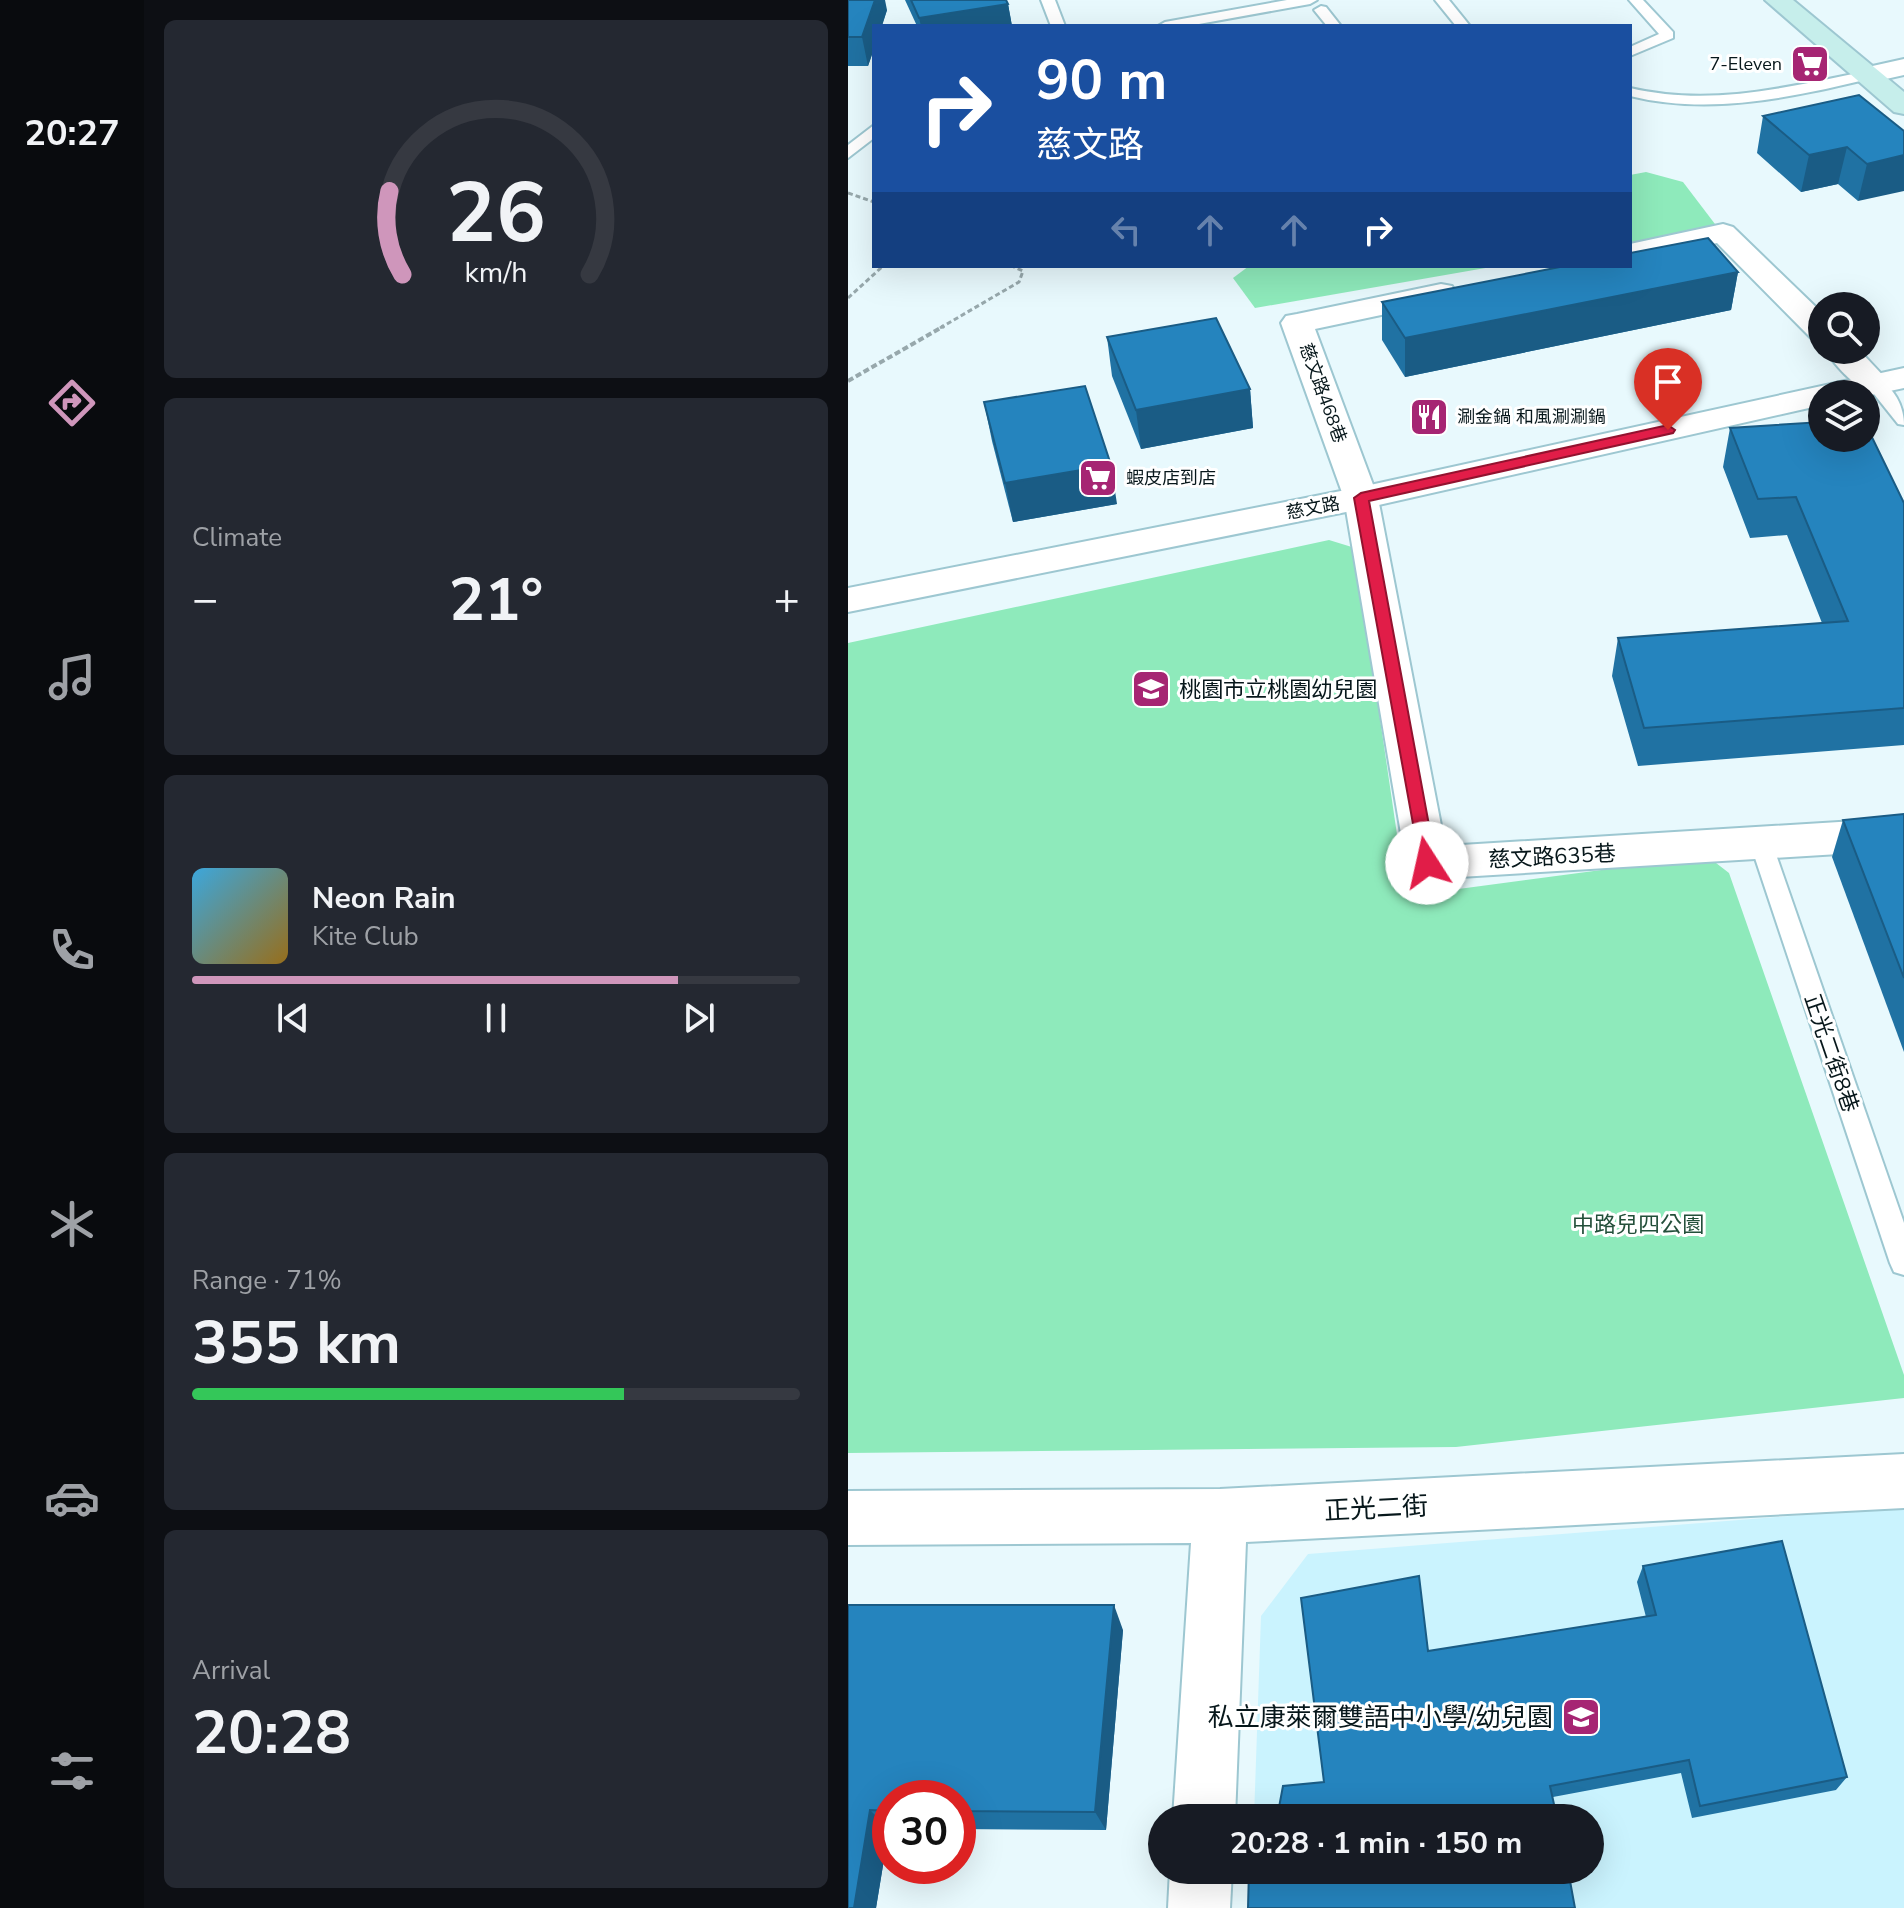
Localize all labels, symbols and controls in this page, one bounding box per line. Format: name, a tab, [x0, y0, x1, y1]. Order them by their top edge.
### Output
text: 90 m	[1036, 42, 1167, 119]
supermarket icon: 7-Eleven	[1789, 43, 1831, 85]
place label: 7-Eleven	[1709, 52, 1782, 76]
icon: right	[904, 56, 1008, 160]
text: 20:27	[24, 109, 120, 158]
text: 慈文路	[1036, 121, 1144, 170]
text: 26	[446, 156, 546, 269]
icon: left	[1104, 208, 1148, 252]
icon: ahead	[1188, 208, 1232, 252]
icon: ahead	[1272, 208, 1316, 252]
icon: right	[1356, 208, 1400, 252]
text: km/h	[465, 253, 527, 292]
map controls	[1808, 292, 1880, 452]
button: search	[1808, 292, 1880, 364]
street label: 慈文路468巷	[1294, 340, 1352, 446]
pin	[1634, 348, 1702, 430]
icon: arrive	[1646, 360, 1690, 404]
icon: directions	[44, 375, 100, 431]
button: layers	[1808, 380, 1880, 452]
restaurant icon: 涮金鍋 和風涮涮鍋	[1408, 396, 1450, 438]
place label: 涮金鍋 和風涮涮鍋	[1457, 405, 1606, 429]
supermarket icon: 蝦皮店到店	[1077, 457, 1119, 499]
place label: 蝦皮店到店	[1126, 466, 1216, 490]
street label: 慈文路	[1284, 491, 1342, 525]
text: Climate	[192, 520, 282, 555]
text: 21°	[449, 559, 543, 641]
text: −	[192, 570, 218, 630]
text: +	[774, 570, 800, 630]
icon: music	[44, 649, 100, 705]
school or university icon: 桃園市立桃園幼兒園	[1130, 668, 1172, 710]
place label: 桃園市立桃園幼兒園	[1179, 675, 1377, 705]
position arrow	[1385, 821, 1469, 905]
street label: 慈文路635巷	[1488, 839, 1617, 875]
text: Neon Rain	[312, 878, 456, 919]
text: Kite Club	[312, 919, 419, 954]
icon: phone	[44, 922, 100, 978]
street label: 正光二街8巷	[1797, 990, 1865, 1116]
icon: previous	[271, 996, 315, 1040]
icon: pause	[474, 996, 518, 1040]
icon: next	[677, 996, 721, 1040]
icon: climate	[44, 1196, 100, 1252]
park label: 中路兒四公園	[1572, 1210, 1704, 1240]
text: Range · 71%	[192, 1263, 342, 1298]
text: 355 km	[192, 1302, 401, 1384]
icon: car	[44, 1470, 100, 1526]
street label: 正光二街	[1323, 1488, 1429, 1529]
text: Arrival	[192, 1653, 270, 1688]
text: 20:28	[192, 1692, 351, 1774]
school or university icon: 私立康萊爾雙語中小學/幼兒園	[1560, 1696, 1602, 1738]
place label: 私立康萊爾雙語中小學/幼兒園	[1208, 1700, 1553, 1735]
icon: filters	[44, 1743, 100, 1799]
speed limit sign: 30	[872, 1780, 976, 1884]
text: 20:28 · 1 min · 150 m	[1230, 1823, 1522, 1864]

